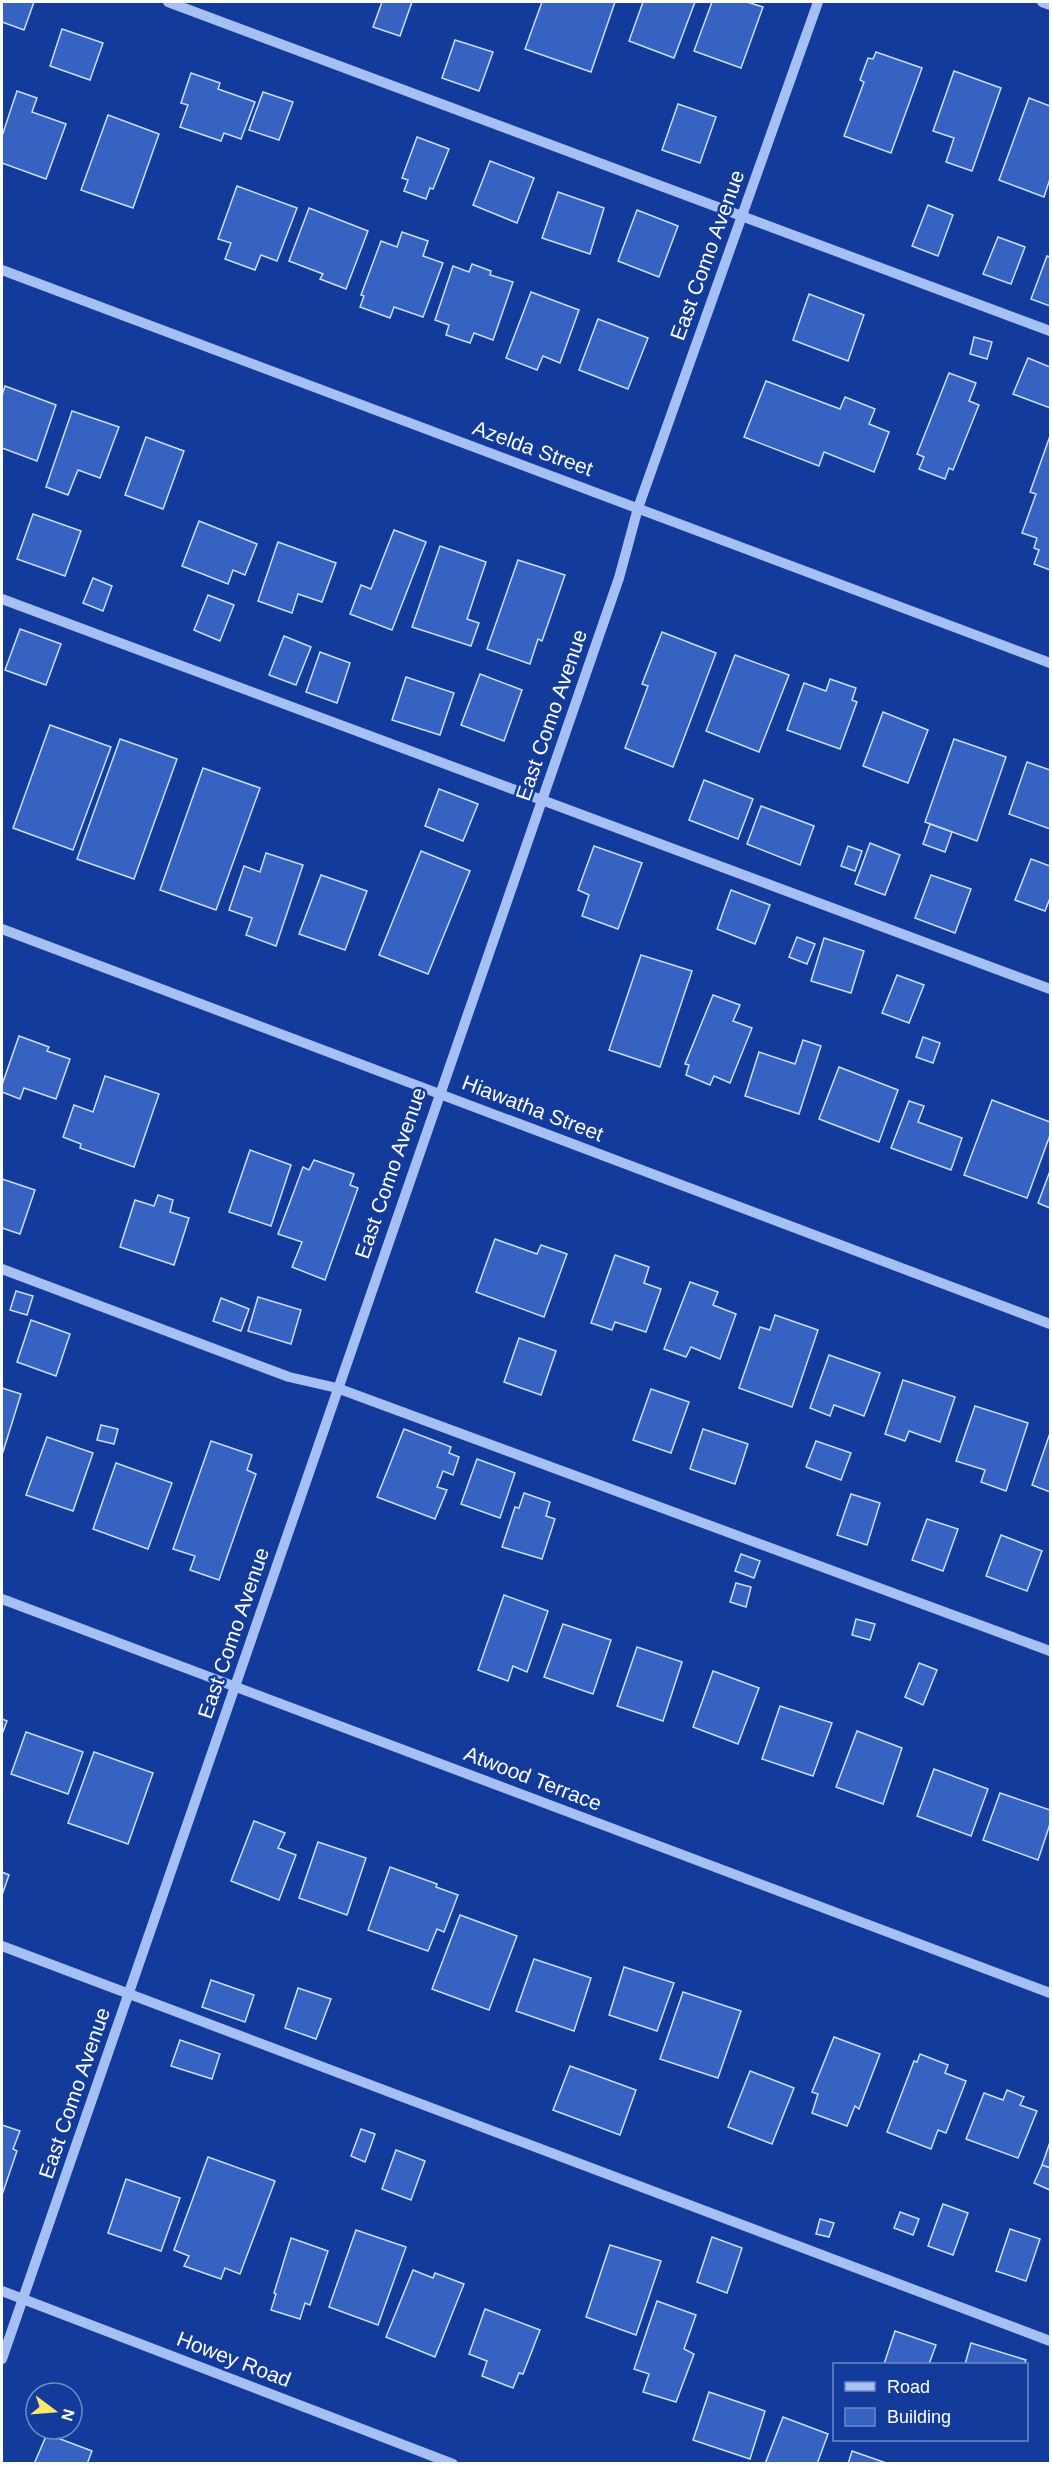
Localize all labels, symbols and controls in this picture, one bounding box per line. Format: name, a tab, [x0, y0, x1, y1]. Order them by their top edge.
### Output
street label: East Como Avenue	[666, 167, 748, 343]
street label: Azelda Street	[470, 416, 596, 480]
street label: East Como Avenue	[511, 626, 591, 804]
street label: Hiawatha Street	[459, 1070, 607, 1146]
street label: East Como Avenue	[350, 1084, 430, 1262]
street label: East Como Avenue	[193, 1544, 273, 1722]
street label: Atwood Terrace	[461, 1741, 605, 1815]
street label: East Como Avenue	[34, 2004, 114, 2182]
street label: Howey Road	[174, 2327, 294, 2391]
legend	[833, 2363, 1028, 2441]
text: Road	[887, 2377, 930, 2397]
north arrow	[24, 2381, 84, 2441]
text: N	[58, 2407, 78, 2423]
text: Building	[887, 2407, 951, 2427]

